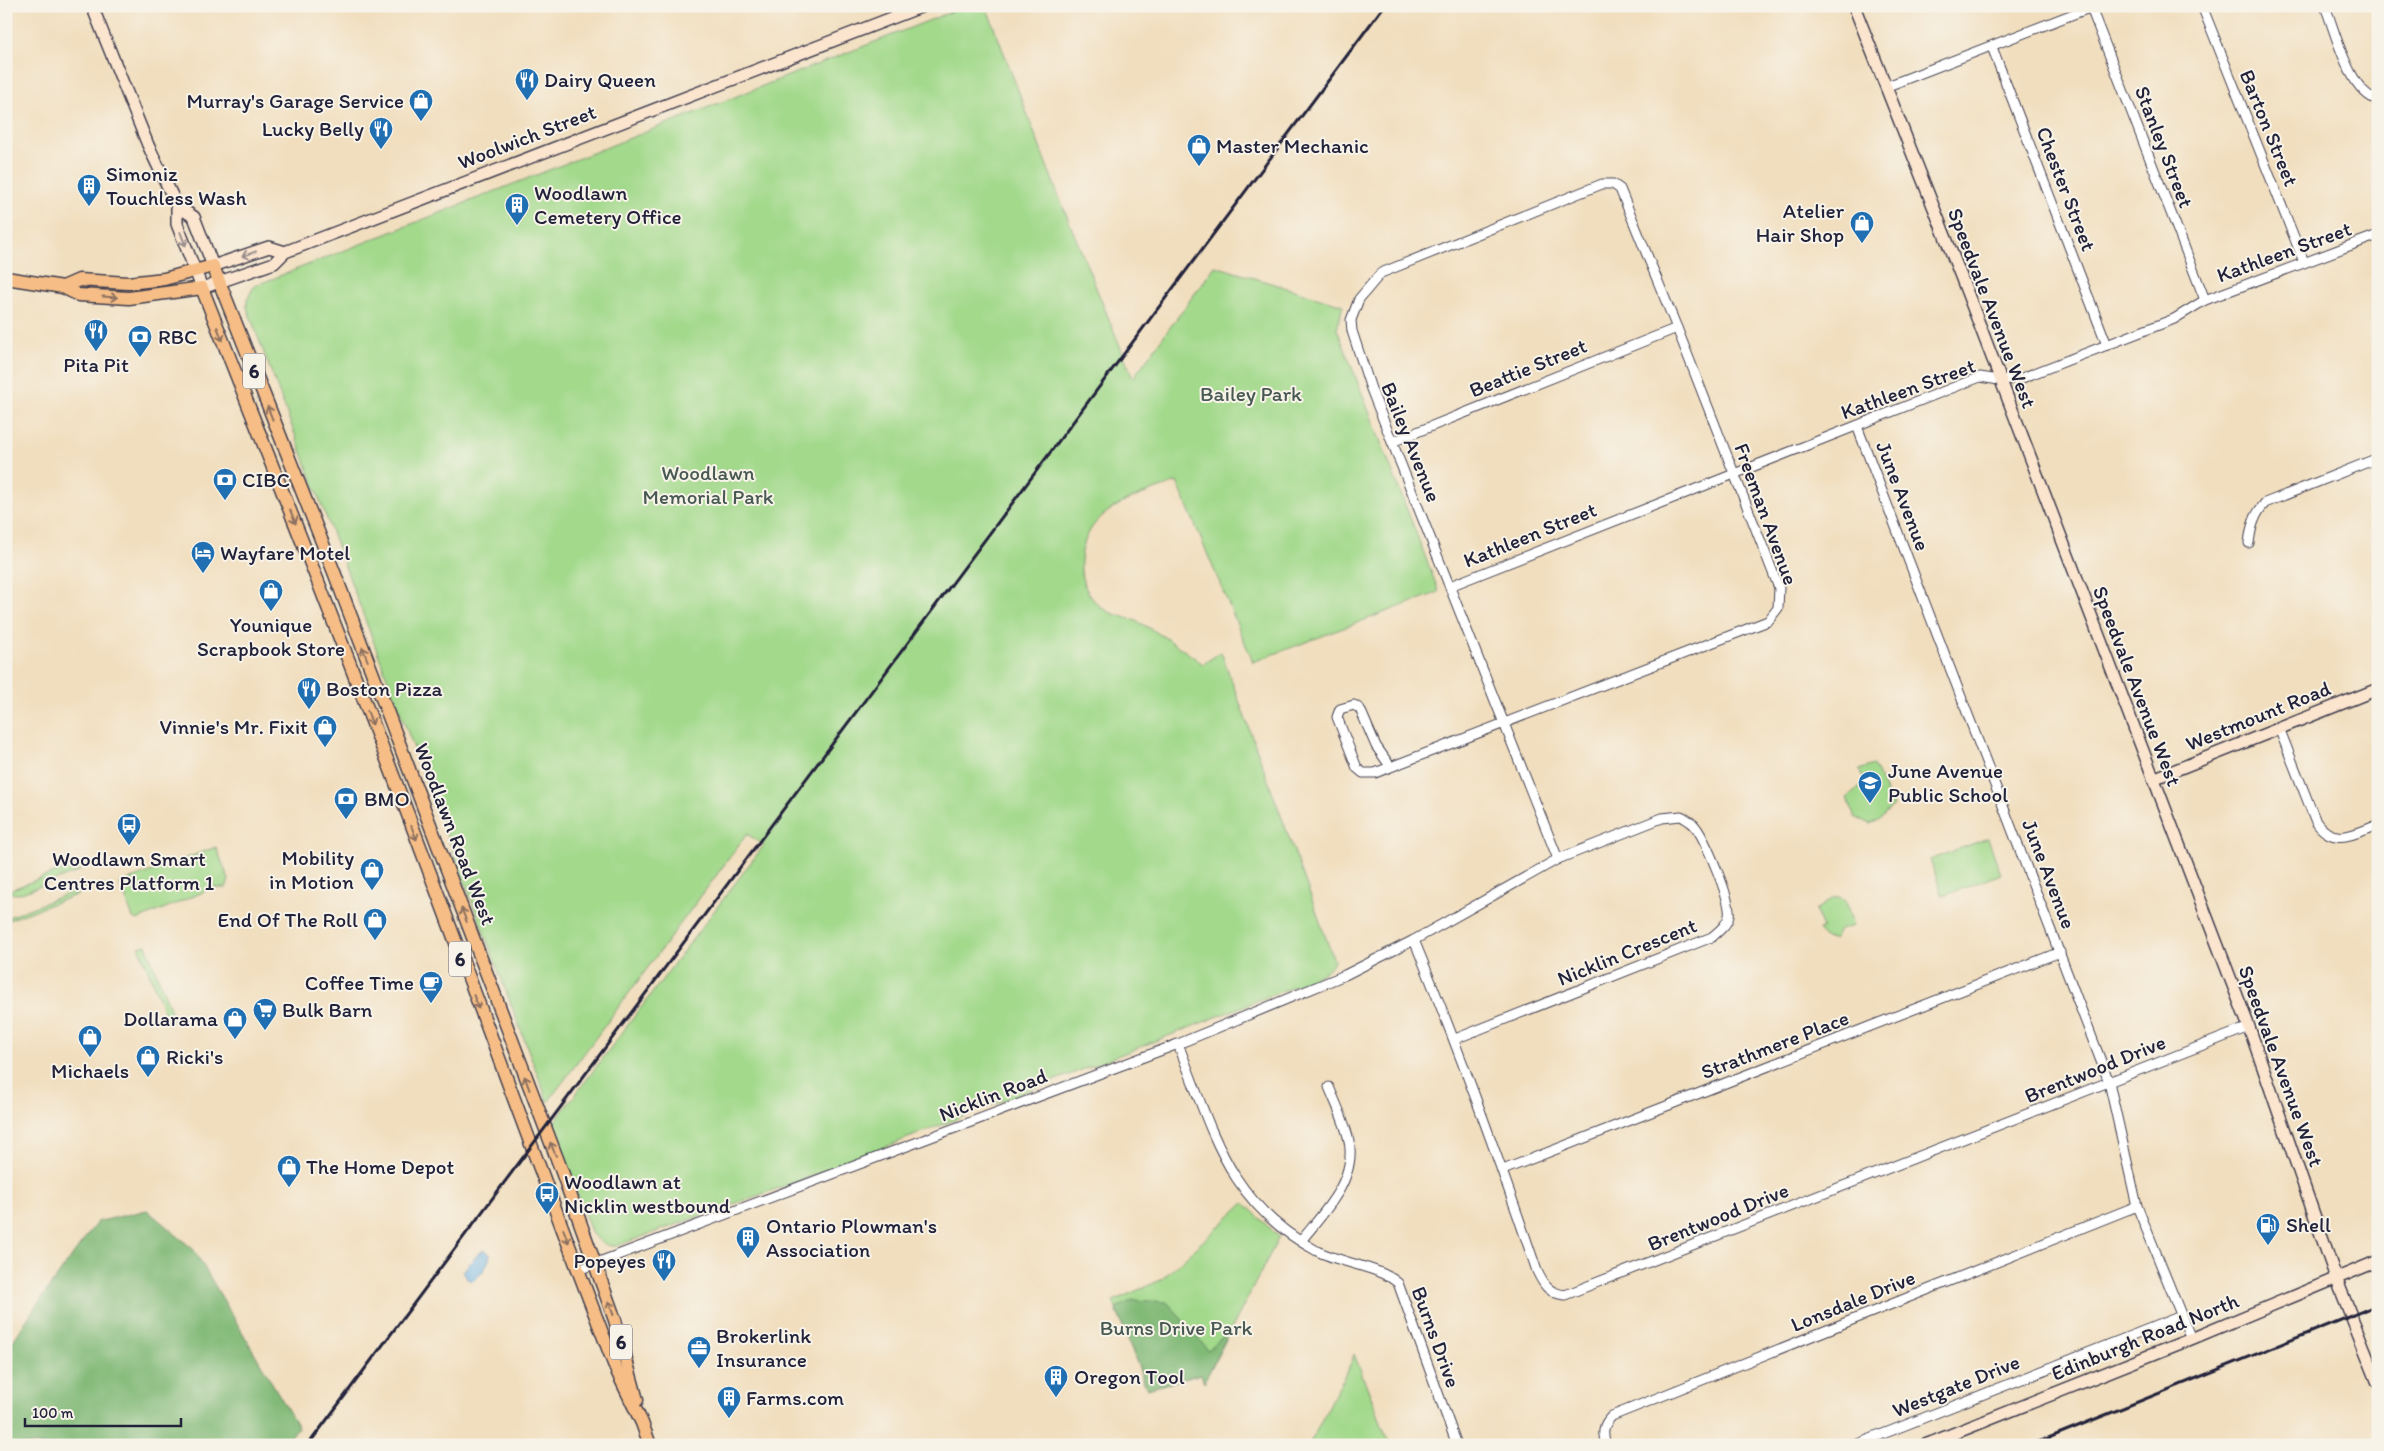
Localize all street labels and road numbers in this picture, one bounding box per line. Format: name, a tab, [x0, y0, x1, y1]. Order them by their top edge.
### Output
street label: Barton Street	[2235, 66, 2304, 190]
street label: Stanley Street	[2130, 82, 2199, 211]
street label: Woolwich Street	[454, 99, 600, 174]
street label: Chester Street	[2031, 123, 2102, 255]
street label: Speedvale Avenue West	[1943, 204, 2042, 411]
street label: Kathleen Street	[2213, 216, 2355, 287]
street label: Beattie Street	[1465, 333, 1590, 402]
street label: Kathleen Street	[1837, 353, 1979, 424]
road number: 6	[243, 354, 265, 388]
street label: Bailey Avenue	[1376, 378, 1447, 505]
street label: June Avenue	[1871, 438, 1936, 554]
street label: Freeman Avenue	[1729, 440, 1804, 588]
street label: Kathleen Street	[1460, 496, 1600, 573]
street label: Speedvale Avenue West	[2088, 582, 2187, 789]
street label: Westmount Road	[2182, 675, 2334, 756]
street label: Woodlawn Road West	[409, 739, 502, 928]
street label: June Avenue	[2017, 816, 2082, 932]
street label: Nicklin Crescent	[1554, 912, 1700, 991]
road number: 6	[449, 942, 471, 976]
street label: Speedvale Avenue West	[2233, 962, 2330, 1170]
street label: Strathmere Place	[1697, 1005, 1852, 1084]
street label: Brentwood Drive	[2021, 1029, 2169, 1108]
street label: Nicklin Road	[935, 1063, 1050, 1127]
street label: Brentwood Drive	[1644, 1177, 1792, 1256]
street label: Lonsdale Drive	[1787, 1264, 1919, 1337]
street label: Burns Drive	[1407, 1283, 1466, 1391]
street label: Edinburgh Road North	[2048, 1287, 2243, 1386]
road number: 6	[610, 1324, 632, 1360]
street label: Westgate Drive	[1888, 1349, 2023, 1422]

